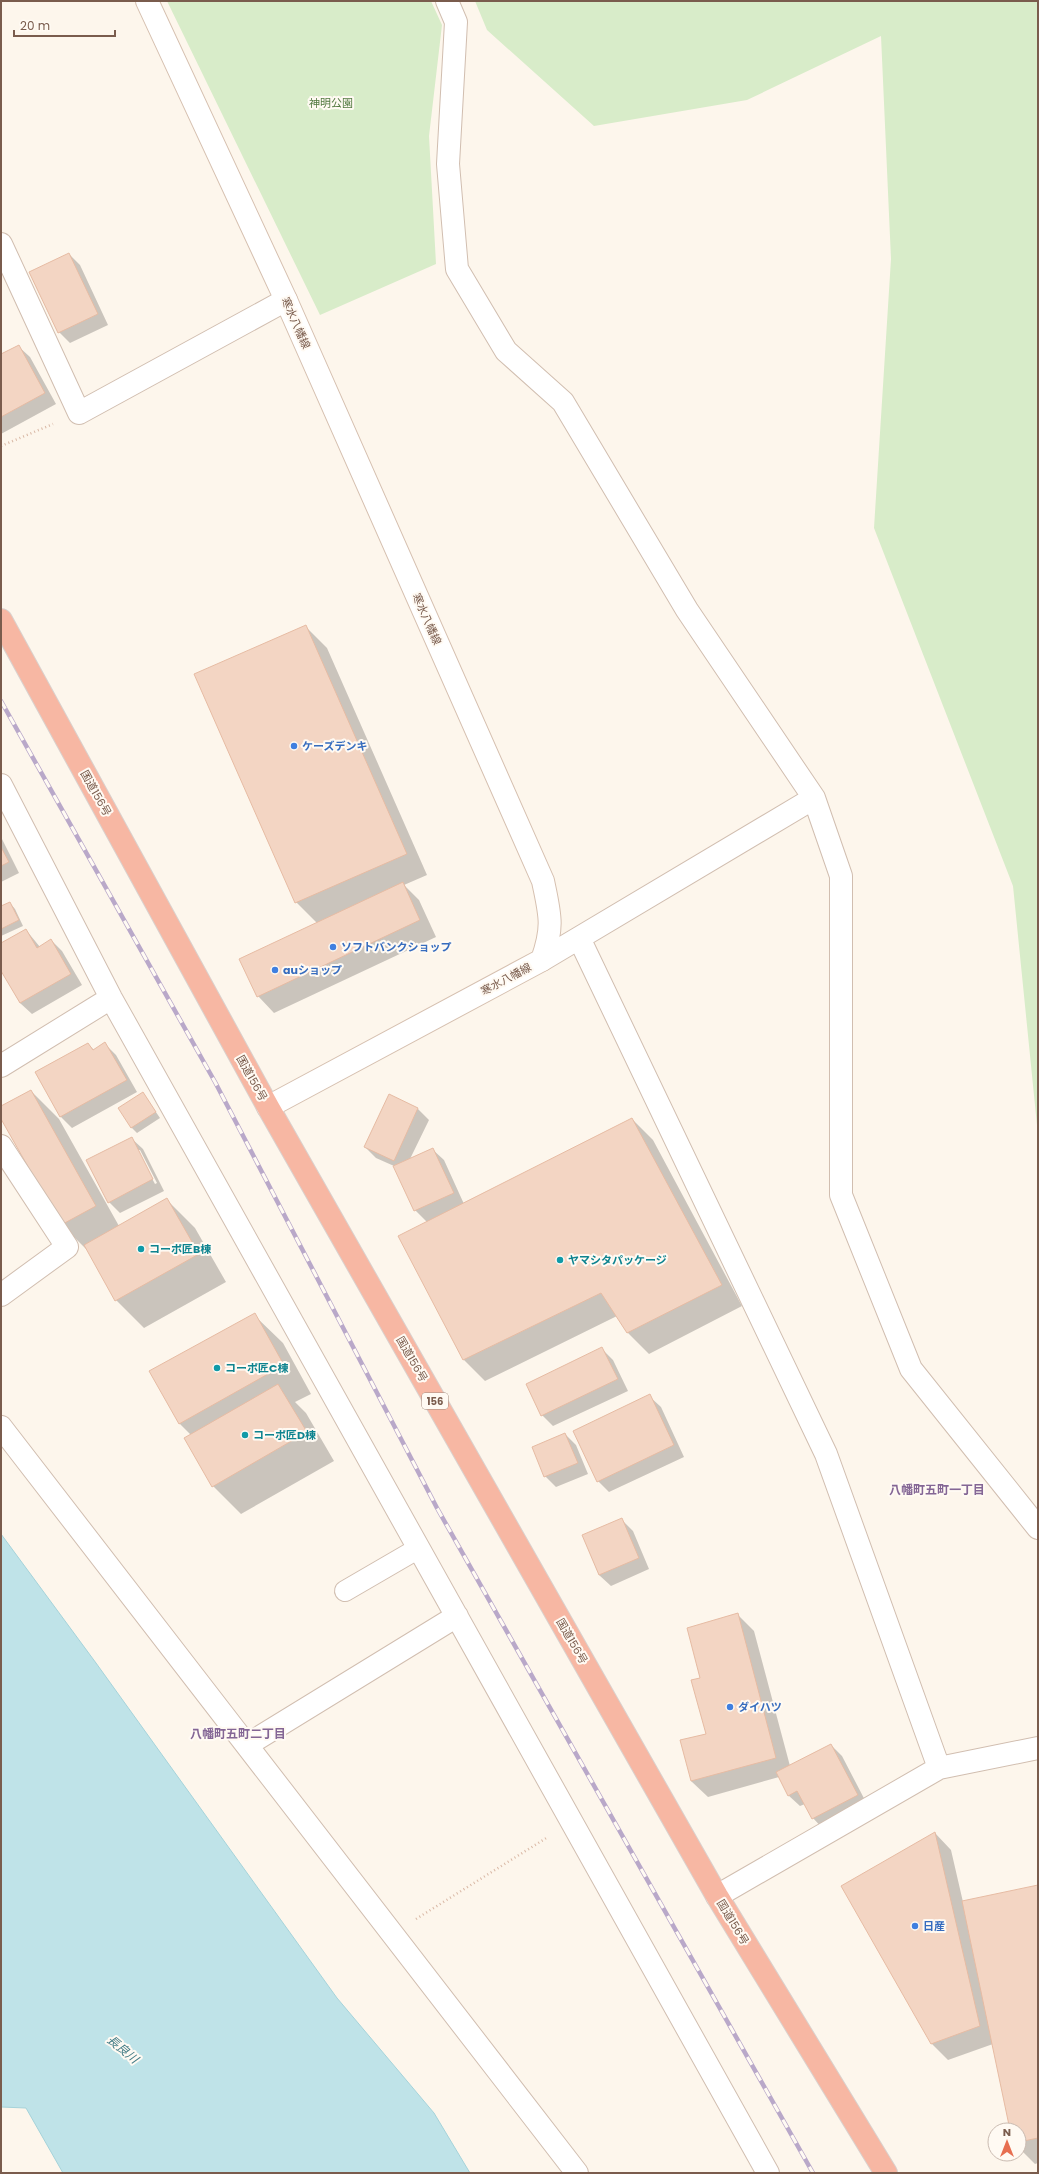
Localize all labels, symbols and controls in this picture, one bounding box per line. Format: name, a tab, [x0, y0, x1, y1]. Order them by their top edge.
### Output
scale bar	[14, 12, 115, 38]
text: 20 m	[20, 17, 50, 34]
park label: 神明公園	[309, 95, 353, 111]
street label: 寒水八幡線	[278, 295, 314, 351]
street label: 寒水八幡線	[409, 591, 445, 647]
place label: ケーズデンキ	[302, 738, 367, 754]
marker: ケーズデンキ	[289, 741, 299, 751]
street label: 国道156号	[77, 767, 115, 819]
place label: ソフトバンクショップ	[341, 939, 452, 955]
marker: ソフトバンクショップ	[328, 942, 338, 952]
street label: 寒水八幡線	[478, 959, 534, 999]
place label: auショップ	[283, 962, 342, 978]
marker: auショップ	[270, 965, 280, 975]
street label: 国道156号	[233, 1052, 271, 1104]
place label: コーポ匠B棟	[149, 1241, 211, 1257]
marker: コーポ匠B棟	[136, 1244, 146, 1254]
place label: ヤマシタパッケージ	[568, 1252, 667, 1268]
marker: ヤマシタパッケージ	[555, 1255, 565, 1265]
street label: 国道156号	[392, 1333, 432, 1385]
place label: コーポ匠C棟	[225, 1360, 288, 1376]
marker: コーポ匠C棟	[212, 1363, 222, 1373]
road number: 156	[422, 1393, 448, 1409]
place label: コーポ匠D棟	[253, 1427, 316, 1443]
marker: コーポ匠D棟	[240, 1430, 250, 1440]
district label: 八幡町五町一丁目	[889, 1481, 985, 1498]
street label: 国道156号	[552, 1615, 592, 1667]
place label: ダイハツ	[738, 1699, 782, 1715]
marker: ダイハツ	[725, 1702, 735, 1712]
district label: 八幡町五町二丁目	[190, 1725, 286, 1742]
street label: 国道156号	[713, 1896, 753, 1948]
place label: 日産	[923, 1918, 945, 1934]
marker: 日産	[910, 1921, 920, 1931]
water label: 長良川	[104, 2031, 144, 2068]
north arrow	[987, 2122, 1027, 2162]
text: N	[1003, 2124, 1011, 2140]

